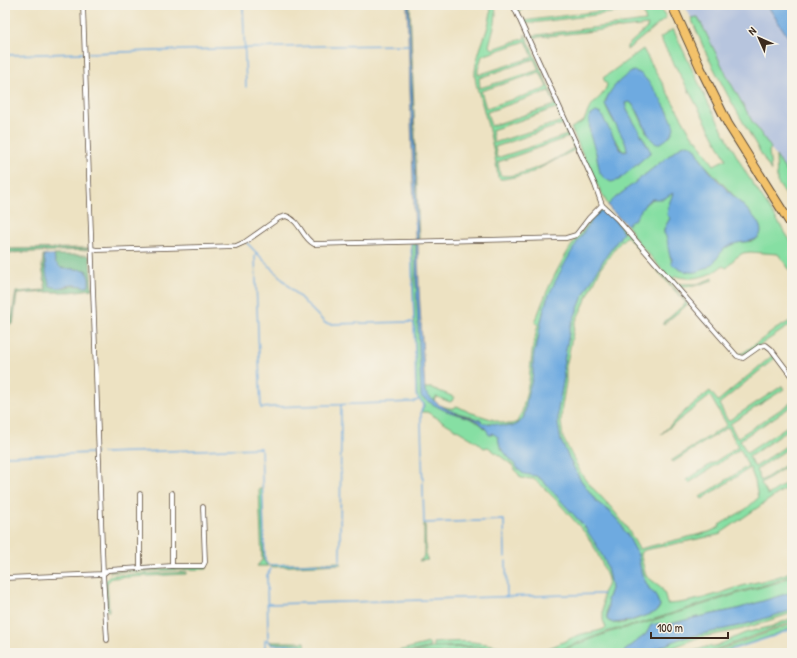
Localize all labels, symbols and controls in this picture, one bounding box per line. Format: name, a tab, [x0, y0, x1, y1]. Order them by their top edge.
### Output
north arrow	[739, 18, 779, 58]
text: N	[745, 24, 759, 38]
scale bar	[651, 614, 728, 640]
text: 100 m	[657, 619, 683, 636]

